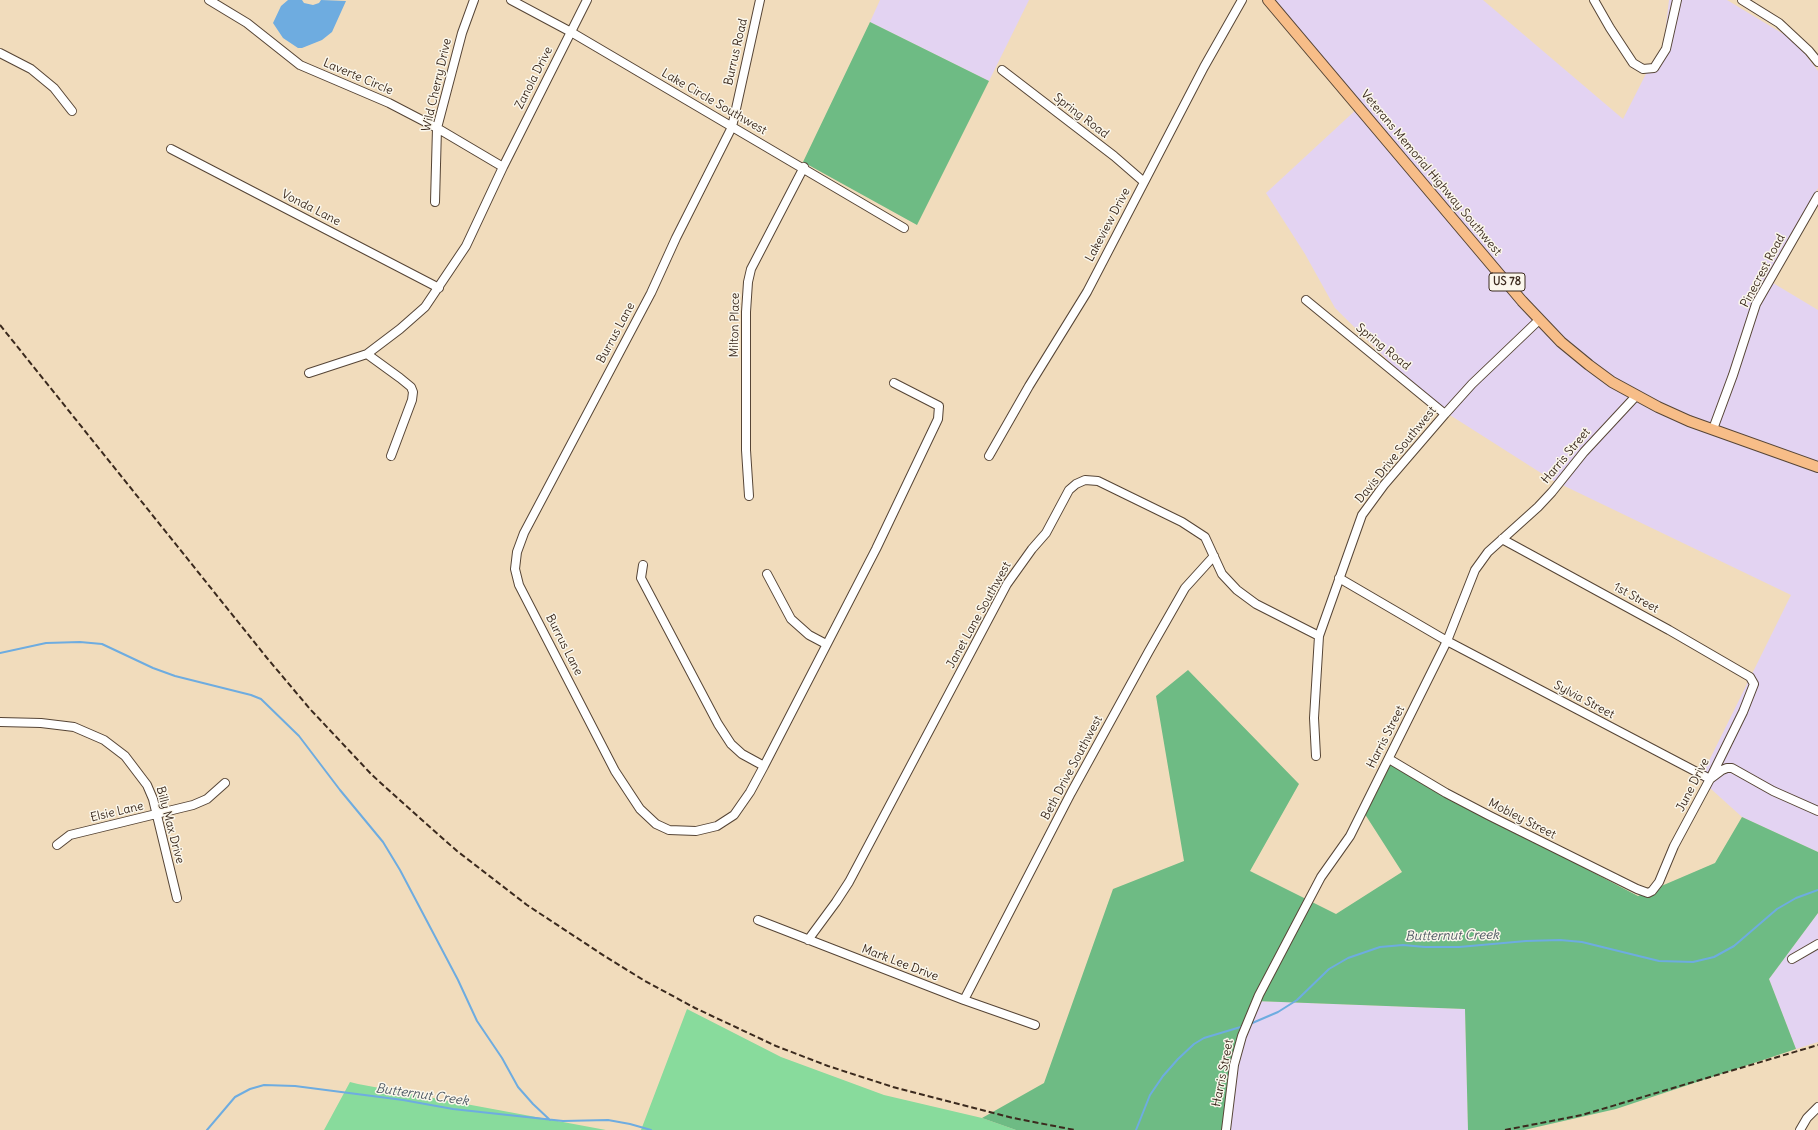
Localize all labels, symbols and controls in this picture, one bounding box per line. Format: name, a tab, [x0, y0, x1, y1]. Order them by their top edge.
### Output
street label: Burrus Road	[721, 17, 751, 87]
street label: Wild Cherry Drive	[419, 37, 455, 133]
street label: Zanola Drive	[512, 44, 556, 112]
street label: Laverte Circle	[321, 56, 395, 98]
street label: Lake Circle Southwest	[659, 66, 769, 138]
street label: Veterans Memorial Highway Southwest	[1357, 87, 1505, 259]
street label: Spring Road	[1050, 90, 1112, 142]
street label: Lakeview Drive	[1083, 186, 1133, 264]
street label: Vonda Lane	[279, 187, 343, 229]
street label: Pinecrest Road	[1738, 232, 1788, 310]
road number: US 78	[1489, 273, 1525, 291]
street label: Milton Place	[727, 293, 743, 357]
street label: Burrus Lane	[594, 300, 638, 366]
street label: Spring Road	[1353, 321, 1413, 373]
street label: Davis Drive Southwest	[1353, 404, 1439, 506]
street label: Harris Street	[1539, 425, 1593, 487]
street label: Janet Lane Southwest	[944, 559, 1014, 671]
street label: 1st Street	[1611, 580, 1661, 616]
street label: Burrus Lane	[542, 612, 586, 678]
street label: Sylvia Street	[1551, 678, 1617, 722]
street label: Harris Street	[1364, 703, 1408, 771]
street label: Beth Drive Southwest	[1038, 713, 1106, 823]
street label: June Drive	[1673, 756, 1713, 814]
street label: Billy Max Drive	[153, 785, 187, 865]
street label: Mobley Street	[1486, 796, 1558, 842]
street label: Elsie Lane	[89, 799, 145, 825]
water label: Butternut Creek	[1405, 927, 1499, 945]
street label: Mark Lee Drive	[860, 942, 940, 984]
street label: Harris Street	[1209, 1038, 1237, 1108]
water label: Butternut Creek	[375, 1081, 469, 1109]

